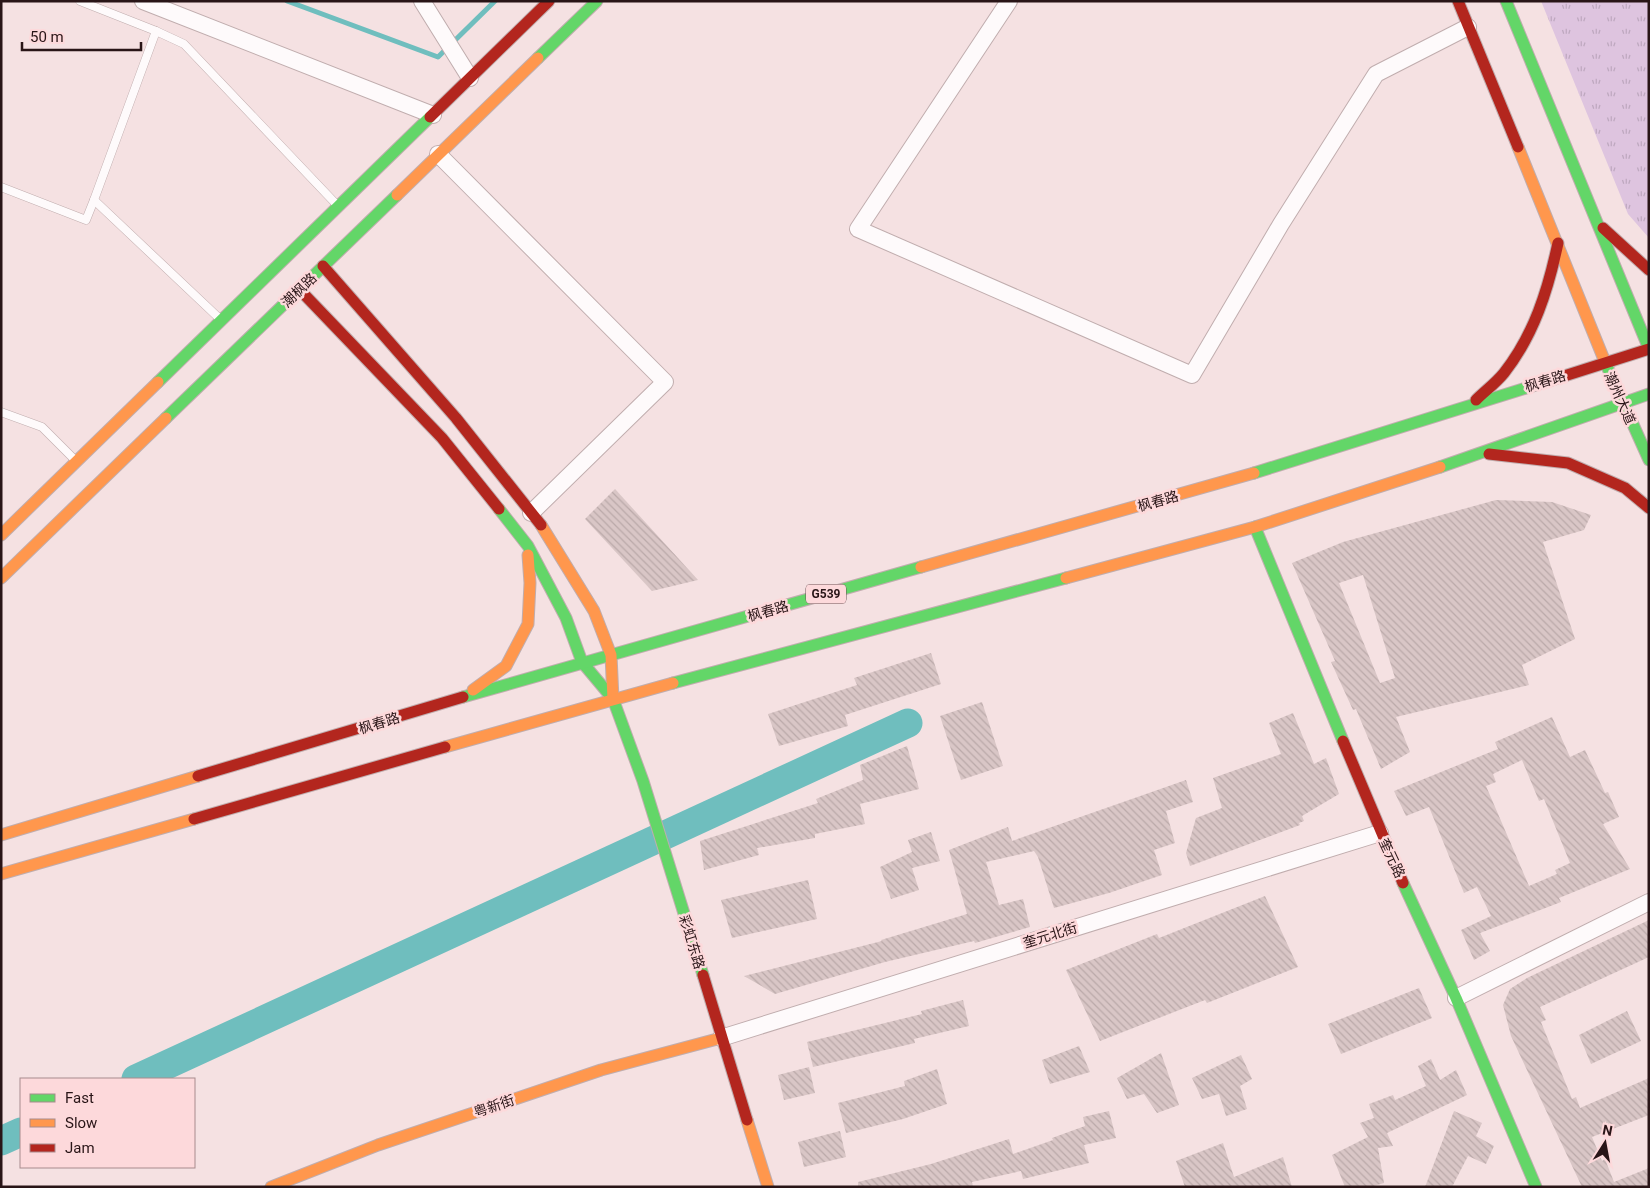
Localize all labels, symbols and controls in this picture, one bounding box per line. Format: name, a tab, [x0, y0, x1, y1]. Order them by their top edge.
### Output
scale bar	[22, 20, 141, 52]
text: 50 m	[30, 28, 64, 46]
street label: 潮枫路	[278, 270, 320, 310]
street label: 枫春路	[1523, 367, 1567, 395]
street label: 潮州大道	[1601, 369, 1639, 427]
street label: 枫春路	[1136, 488, 1180, 514]
road number: G539	[806, 584, 846, 604]
street label: 枫春路	[746, 598, 790, 624]
street label: 枫春路	[357, 709, 401, 737]
street label: 奎元路	[1376, 836, 1408, 880]
street label: 彩虹东路	[676, 913, 708, 971]
street label: 奎元北街	[1021, 919, 1079, 951]
legend	[20, 1078, 195, 1168]
text: Fast	[65, 1089, 94, 1107]
street label: 粤新街	[472, 1092, 516, 1120]
text: Slow	[65, 1114, 97, 1132]
north arrow	[1580, 1118, 1630, 1168]
text: N	[1601, 1121, 1614, 1139]
text: Jam	[65, 1139, 95, 1157]

